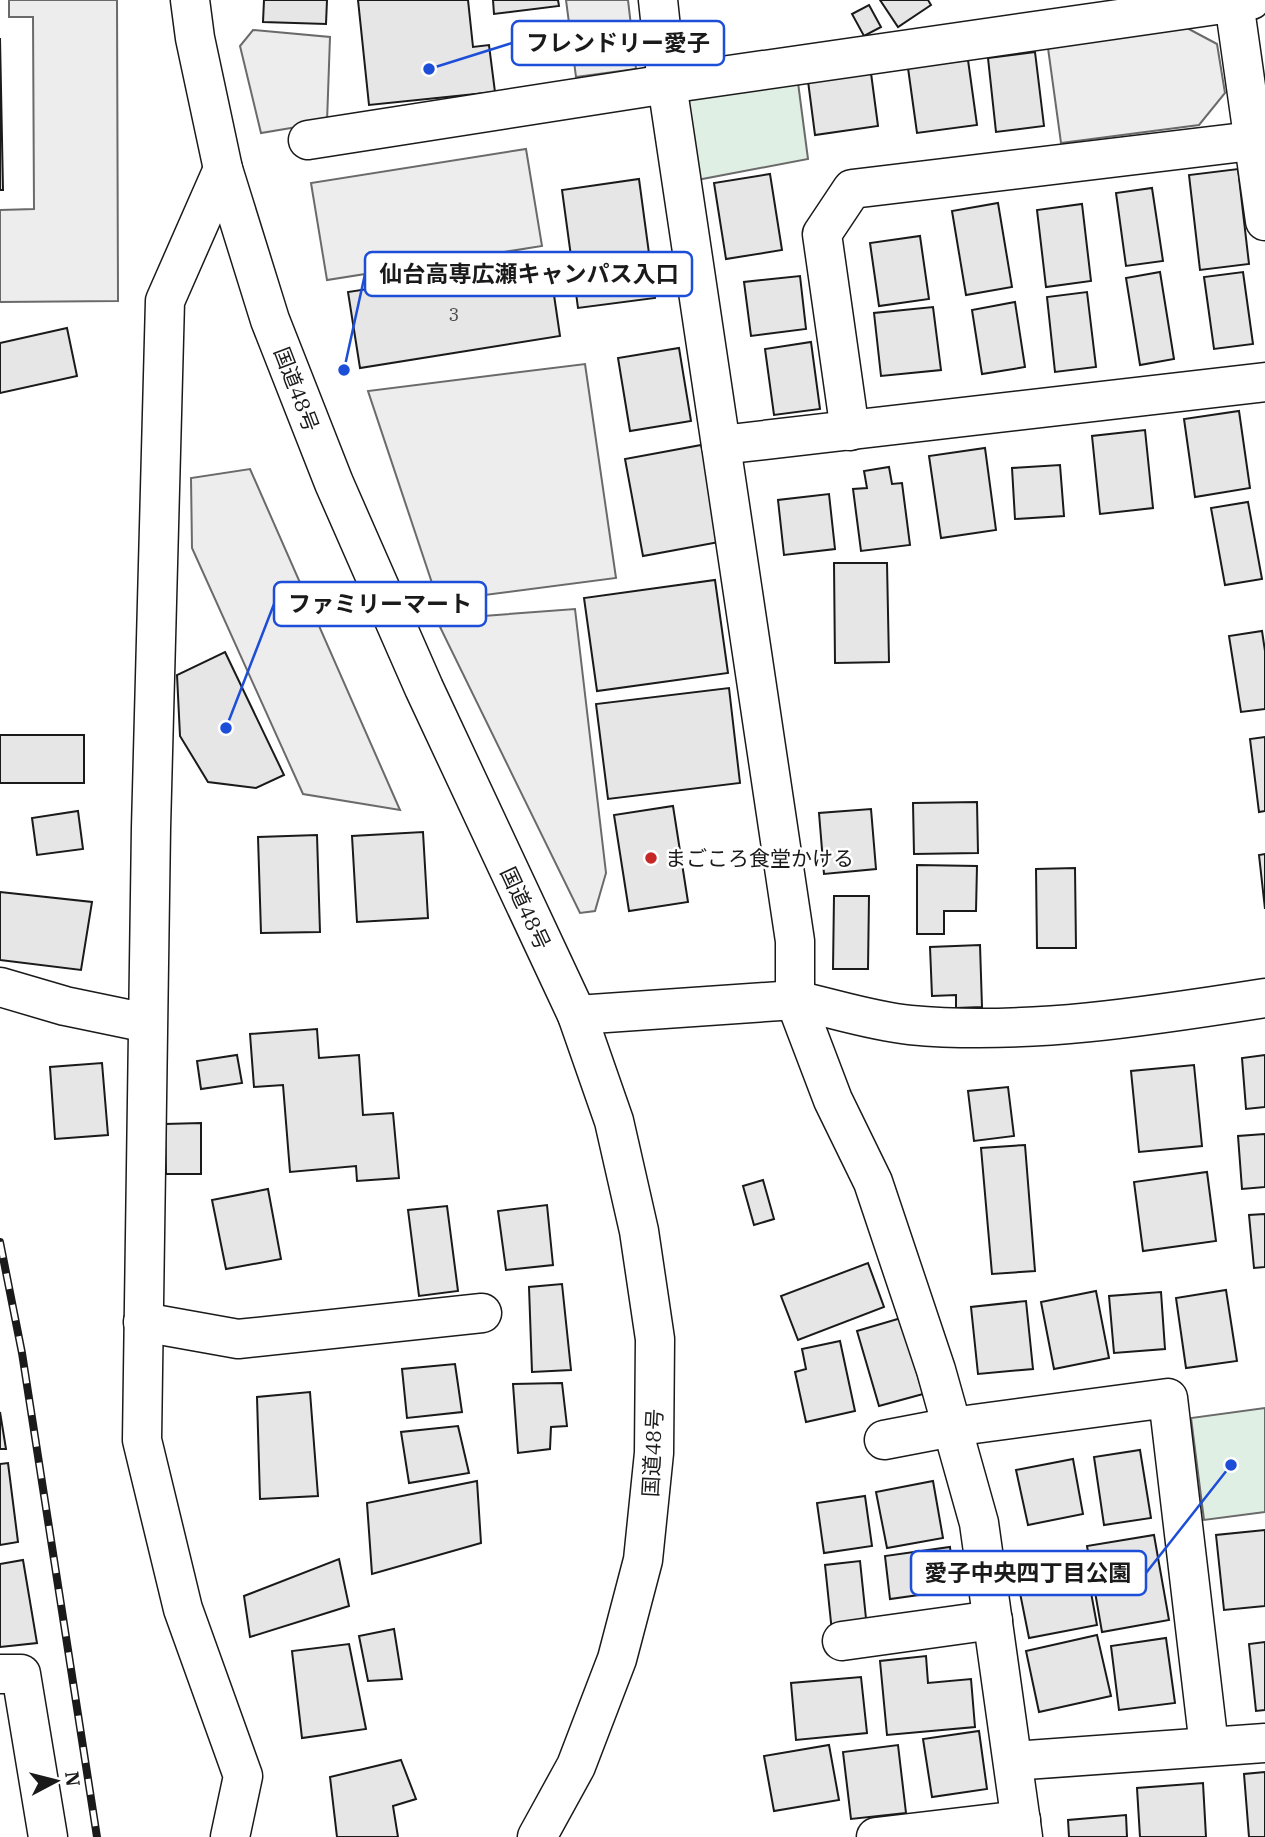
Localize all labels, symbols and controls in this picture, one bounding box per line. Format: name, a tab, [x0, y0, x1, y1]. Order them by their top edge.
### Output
callout: フレンドリー愛子	[512, 21, 724, 65]
text: フレンドリー愛子	[526, 27, 710, 57]
callout: 仙台高専広瀬キャンパス入口	[365, 252, 692, 296]
text: 仙台高専広瀬キャンパス入口	[380, 258, 679, 288]
house number: 3	[449, 303, 459, 326]
street label: 国道48号	[268, 343, 326, 435]
callout: ファミリーマート	[274, 582, 486, 626]
text: ファミリーマート	[288, 588, 472, 618]
place label: まごころ食堂かける	[665, 844, 854, 872]
marker: まごころ食堂かける	[643, 850, 659, 866]
street label: 国道48号	[495, 862, 557, 954]
street label: 国道48号	[636, 1408, 668, 1498]
callout: 愛子中央四丁目公園	[911, 1551, 1146, 1595]
text: 愛子中央四丁目公園	[925, 1557, 1132, 1587]
north arrow	[21, 1746, 91, 1816]
text: N	[60, 1770, 86, 1788]

